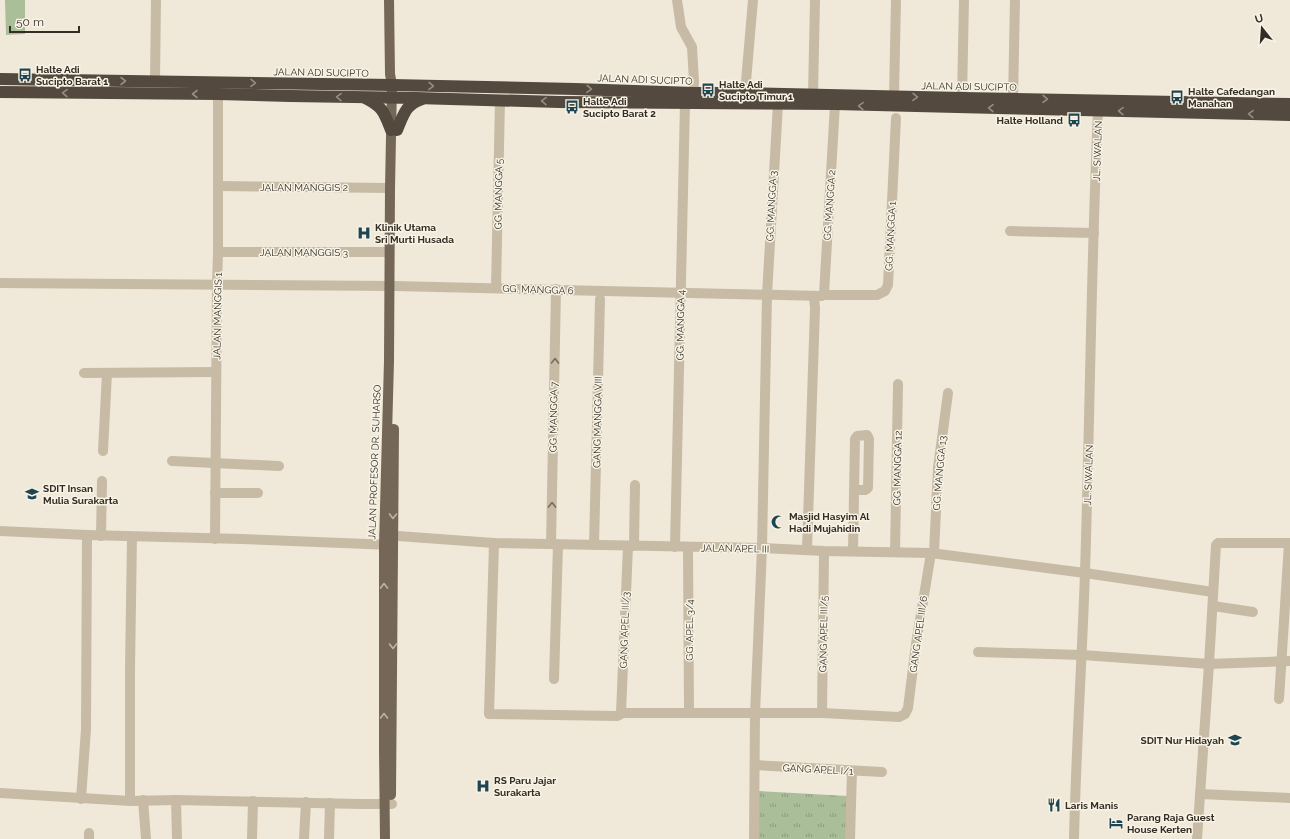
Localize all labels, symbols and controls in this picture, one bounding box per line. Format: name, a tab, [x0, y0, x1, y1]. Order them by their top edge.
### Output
scale bar	[10, 8, 79, 34]
north arrow	[1242, 8, 1282, 48]
text: U	[1253, 11, 1265, 26]
text: 50 m	[16, 15, 44, 29]
place label: Halte Adi Sucipto Barat 1	[36, 64, 108, 87]
street label: JALAN ADI SUCIPTO	[273, 66, 369, 79]
bus stop icon: Halte Adi Sucipto Barat 1	[17, 67, 33, 83]
street label: JALAN ADI SUCIPTO	[597, 72, 693, 87]
one-way arrow	[120, 77, 126, 85]
one-way arrow	[250, 79, 256, 88]
place label: Halte Adi Sucipto Timur 1	[719, 79, 793, 102]
street label: JALAN ADI SUCIPTO	[921, 80, 1017, 93]
one-way arrow	[428, 82, 434, 90]
bus stop icon: Halte Adi Sucipto Timur 1	[700, 82, 716, 98]
one-way arrow	[586, 85, 592, 93]
place label: Halte Cafedangan Manahan	[1188, 86, 1275, 109]
one-way arrow	[62, 89, 68, 97]
bus stop icon: Halte Cafedangan Manahan	[1169, 89, 1185, 105]
one-way arrow	[192, 90, 198, 98]
one-way arrow	[336, 93, 342, 101]
one-way arrow	[912, 93, 918, 101]
one-way arrow	[1042, 95, 1048, 104]
place label: Halte Adi Sucipto Barat 2	[583, 96, 656, 119]
one-way arrow	[541, 97, 547, 105]
bus stop icon: Halte Adi Sucipto Barat 2	[564, 99, 580, 115]
one-way arrow	[858, 101, 864, 110]
one-way arrow	[988, 104, 994, 112]
one-way arrow	[1118, 107, 1124, 115]
one-way arrow	[1248, 110, 1254, 118]
bus stop icon: Halte Holland	[1066, 112, 1082, 128]
place label: Halte Holland	[997, 115, 1064, 126]
street label: JL. SIWALAN	[1091, 121, 1104, 181]
street label: GG. MANGGA 5	[492, 158, 505, 229]
street label: GG. MANGGA 2	[822, 169, 837, 241]
street label: GG. MANGGA 3	[764, 170, 779, 242]
street label: JALAN MANGGIS 2	[260, 182, 348, 193]
street label: GG. MANGGA 1	[883, 200, 898, 271]
place label: Klinik Utama Sri Murti Husada	[375, 222, 454, 245]
hospital icon: Klinik Utama Sri Murti Husada	[356, 225, 372, 241]
street label: JALAN MANGGIS 3	[260, 247, 348, 258]
street label: JALAN MANGGIS 1	[211, 272, 224, 360]
street label: GG. MANGGA 6	[502, 283, 574, 296]
street label: GG. MANGGA 4	[674, 289, 687, 360]
one-way arrow	[550, 358, 559, 364]
street label: GANG MANGGA VIII	[591, 376, 604, 468]
street label: GG. MANGGA 7	[547, 381, 560, 452]
street label: JALAN PROFESOR DR. SUHARSO	[366, 384, 383, 540]
street label: GG. MANGGA 12	[891, 431, 904, 506]
street label: GG. MANGGA 13	[931, 435, 948, 511]
street label: JL. SIWALAN	[1082, 445, 1095, 505]
place label: SDIT Insan Mulia Surakarta	[43, 483, 119, 506]
school or university icon: SDIT Insan Mulia Surakarta	[24, 486, 40, 502]
one-way arrow	[548, 502, 556, 508]
place label: Masjid Hasyim Al Hadi Mujahidin	[789, 511, 870, 534]
one-way arrow	[389, 513, 397, 519]
mosque icon: Masjid Hasyim Al Hadi Mujahidin	[770, 514, 786, 530]
street label: JALAN APEL III	[701, 542, 769, 555]
one-way arrow	[380, 583, 389, 589]
street label: GANG APEL III/3	[618, 591, 631, 669]
street label: GANG APEL III/5	[817, 595, 830, 672]
street label: GANG APEL III/6	[908, 595, 929, 673]
street label: GG. APEL 3/4	[684, 599, 695, 661]
one-way arrow	[389, 643, 397, 649]
one-way arrow	[380, 713, 388, 719]
school or university icon: SDIT Nur Hidayah	[1227, 732, 1243, 748]
place label: SDIT Nur Hidayah	[1141, 735, 1224, 746]
street label: GANG APEL I/1	[782, 762, 854, 777]
place label: RS Paru Jajar Surakarta	[494, 775, 556, 798]
hospital icon: RS Paru Jajar Surakarta	[475, 778, 491, 794]
restaurant icon: Laris Manis	[1046, 797, 1062, 813]
place label: Laris Manis	[1065, 800, 1118, 811]
place label: Parang Raja Guest House Kerten	[1127, 812, 1215, 835]
hotel icon: Parang Raja Guest House Kerten	[1108, 815, 1124, 831]

